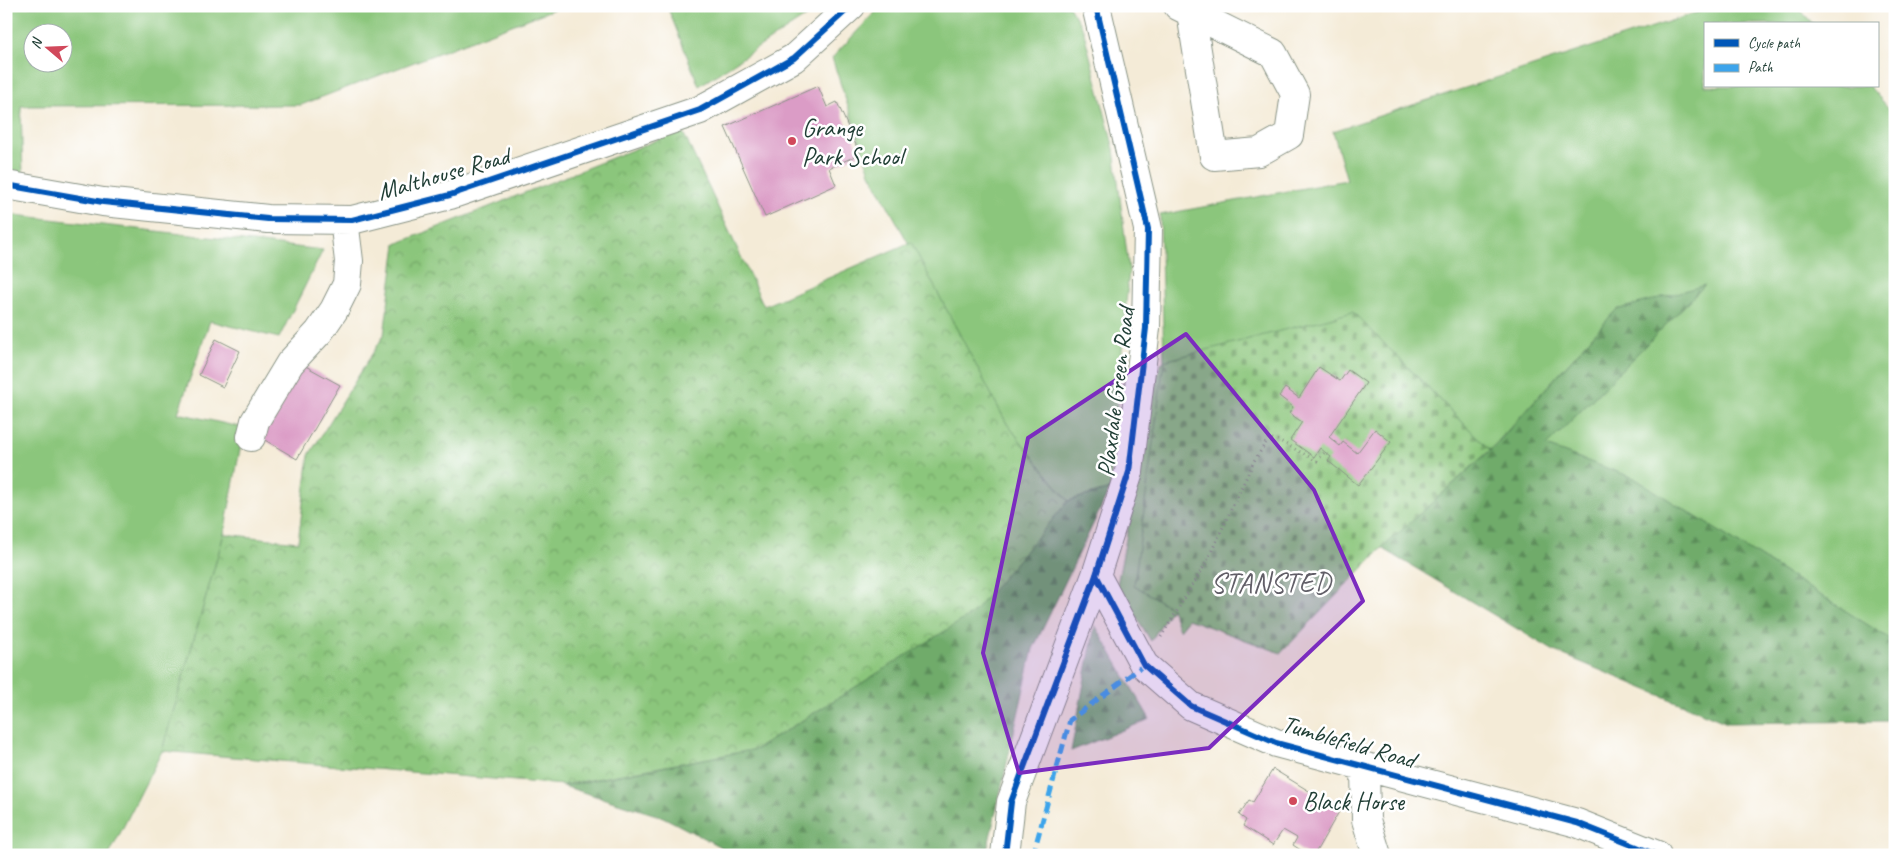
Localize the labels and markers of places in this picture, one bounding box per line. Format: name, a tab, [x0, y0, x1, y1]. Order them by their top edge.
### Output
place label: Grange Park School	[802, 112, 907, 173]
marker: Grange Park School	[786, 135, 798, 147]
place label: Black Horse	[1303, 786, 1406, 818]
marker: Black Horse	[1287, 795, 1299, 807]

